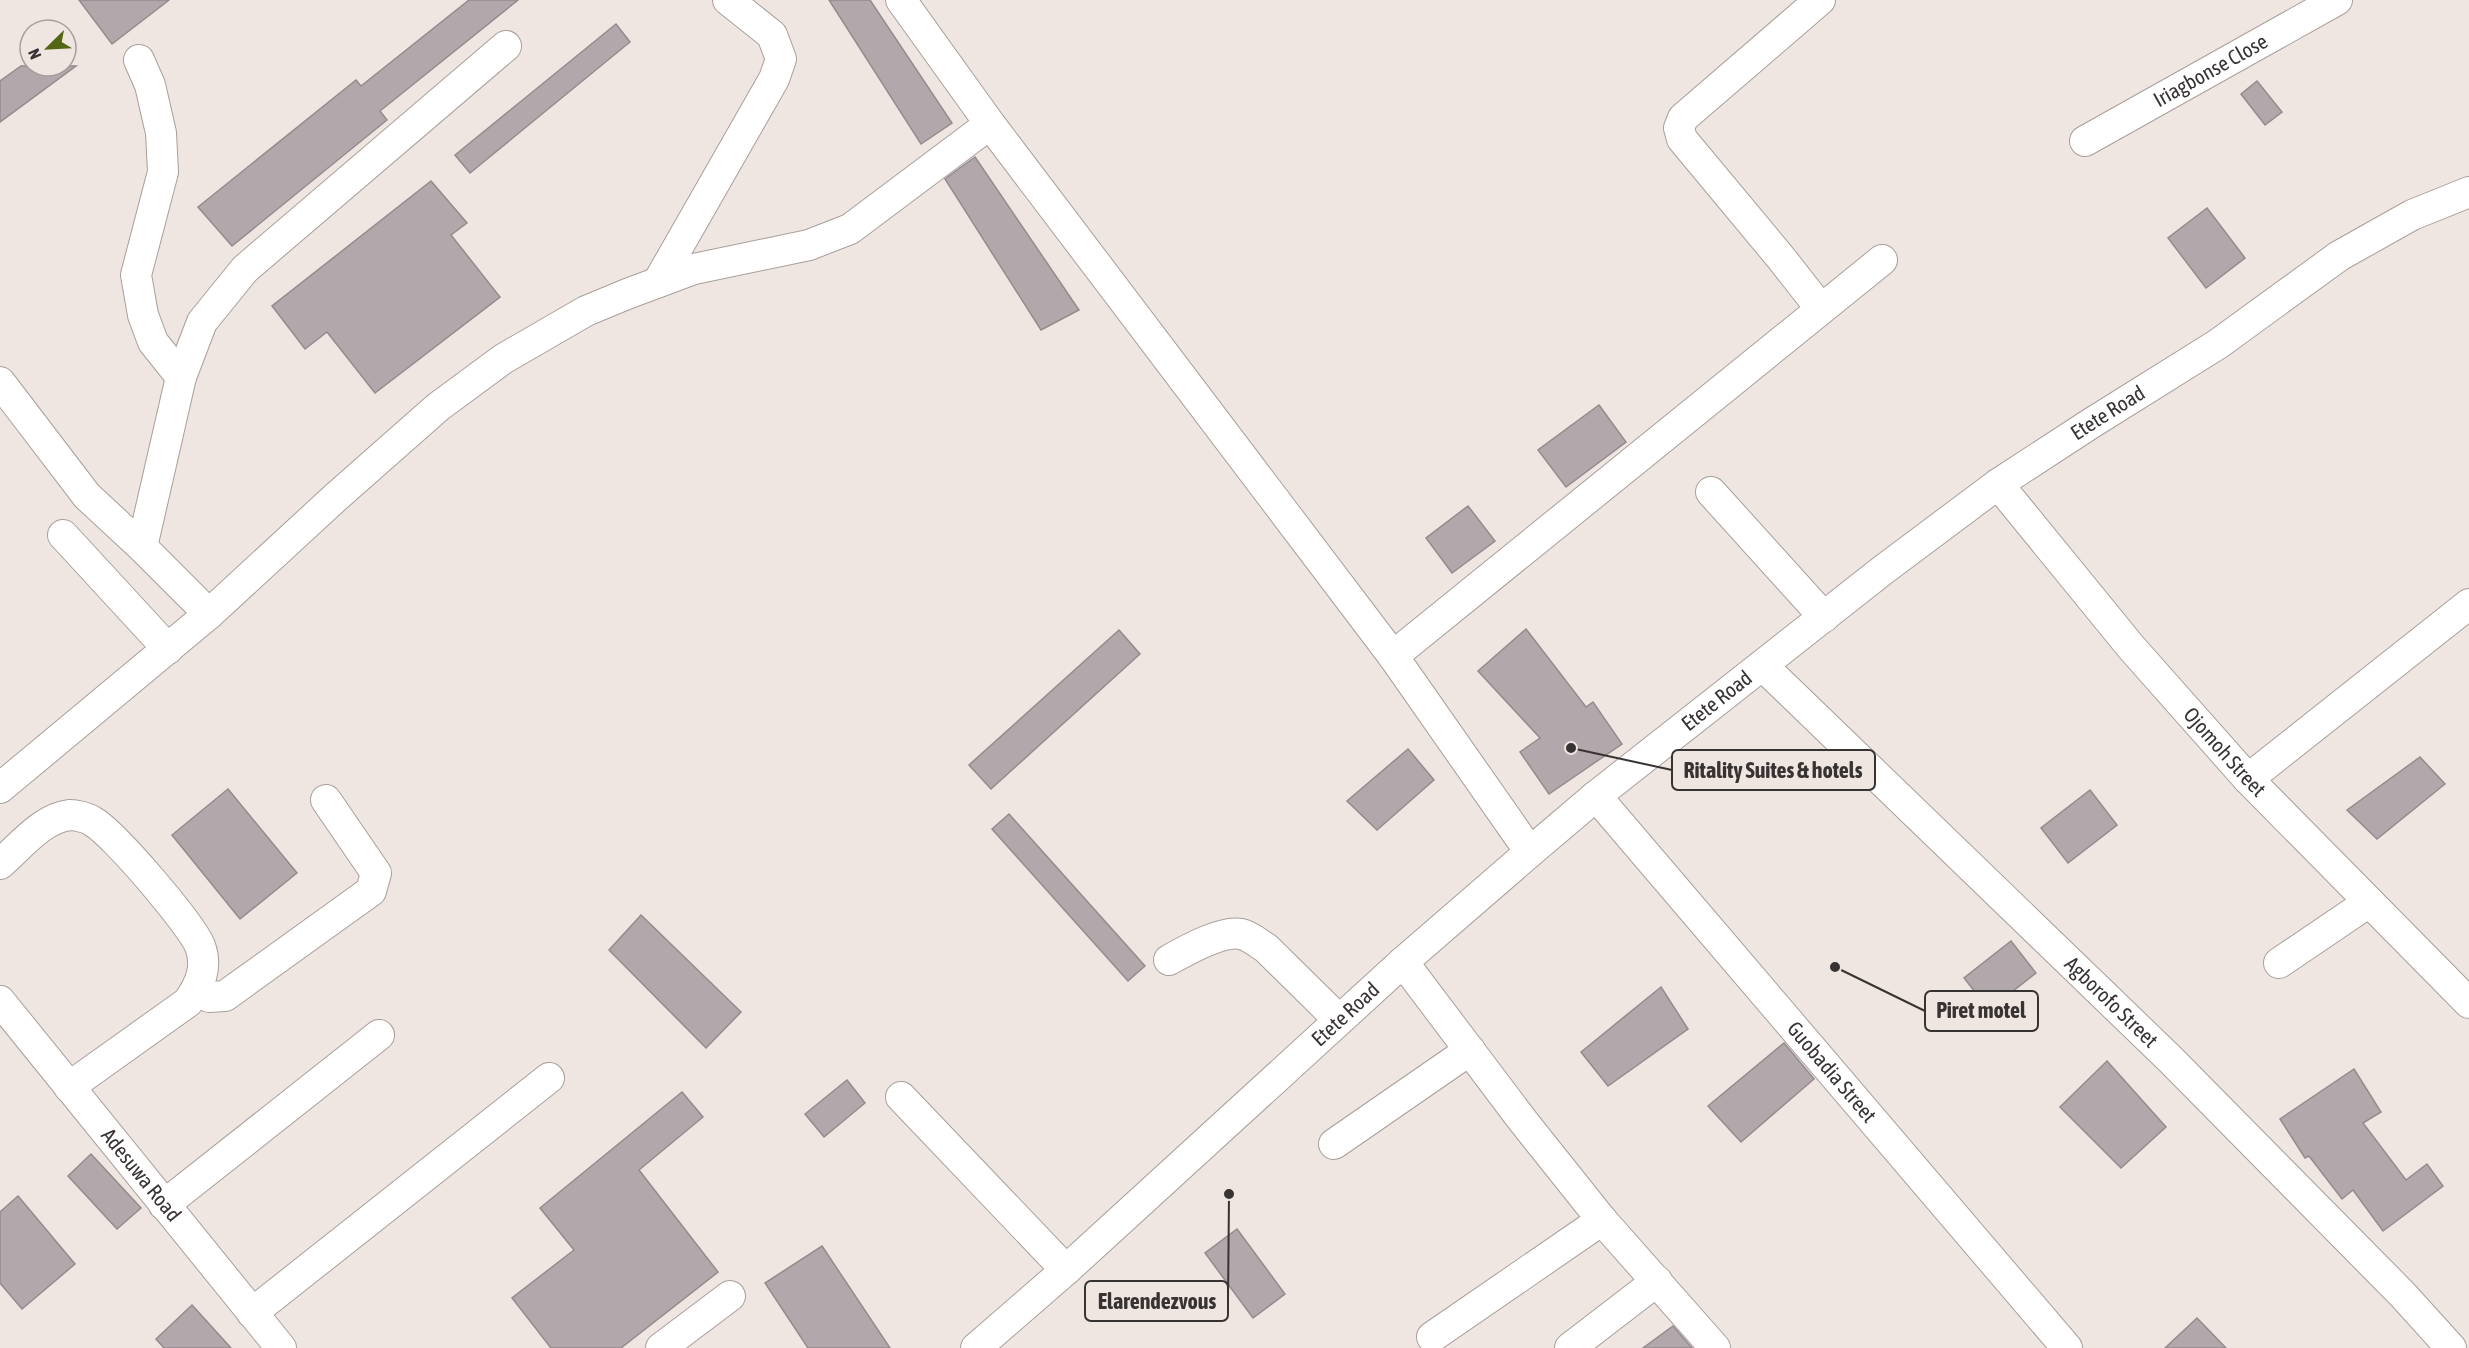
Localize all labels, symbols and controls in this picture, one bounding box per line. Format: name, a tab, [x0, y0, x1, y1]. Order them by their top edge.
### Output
north arrow	[18, 18, 78, 78]
street label: Iriagbonse Close	[2149, 28, 2271, 111]
text: N	[24, 46, 44, 62]
street label: Etete Road	[2066, 380, 2149, 444]
street label: Etete Road	[1676, 665, 1756, 735]
street label: Ojomoh Street	[2179, 702, 2271, 801]
callout: Ritality Suites & hotels	[1672, 750, 1875, 790]
text: Ritality Suites & hotels	[1684, 757, 1863, 783]
street label: Agborofo Street	[2060, 951, 2163, 1052]
street label: Etete Road	[1306, 977, 1384, 1050]
callout: Piret motel	[1925, 991, 2038, 1031]
text: Piret motel	[1936, 997, 2027, 1023]
street label: Guobadia Street	[1783, 1016, 1882, 1127]
street label: Adesuwa Road	[97, 1123, 186, 1226]
callout: Elarendezvous	[1085, 1281, 1228, 1321]
text: Elarendezvous	[1098, 1288, 1216, 1314]

